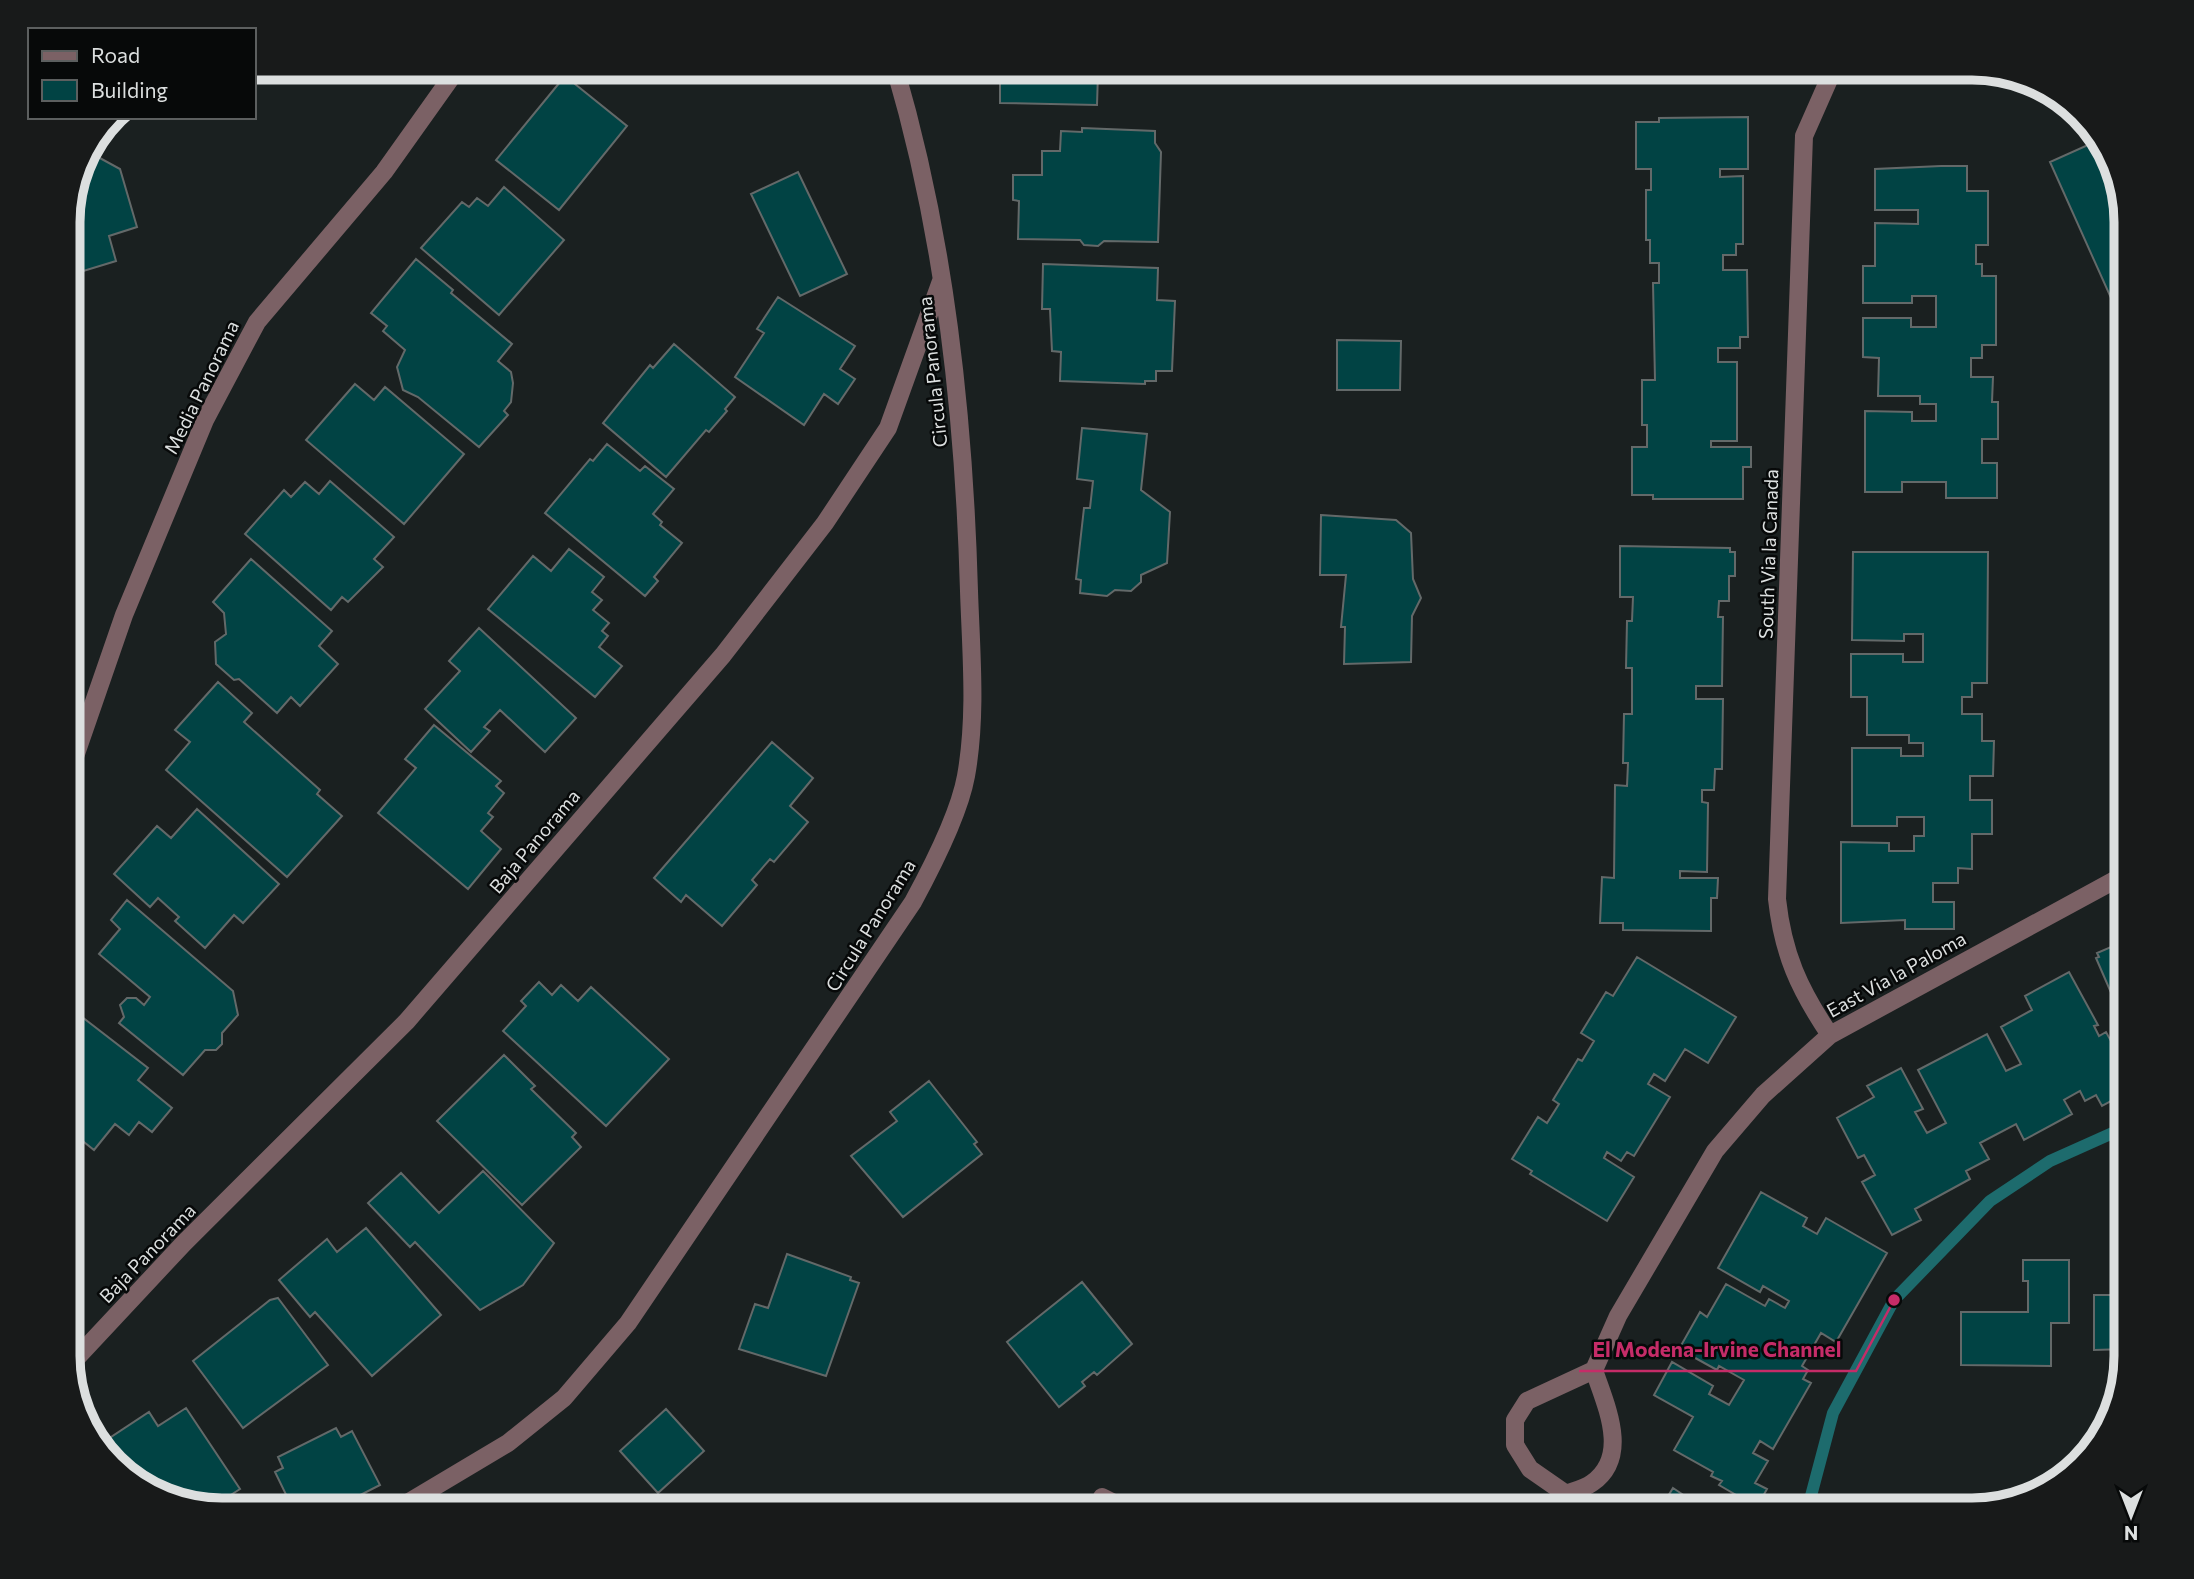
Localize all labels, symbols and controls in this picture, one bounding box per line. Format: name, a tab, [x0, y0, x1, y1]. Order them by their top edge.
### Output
legend	[28, 28, 256, 119]
text: Road	[91, 42, 140, 67]
text: Building	[91, 77, 168, 102]
street label: Circula Panorama	[913, 295, 951, 449]
street label: Media Panorama	[159, 317, 243, 457]
street label: South Via la Canada	[1754, 469, 1782, 639]
street label: Baja Panorama	[484, 784, 584, 898]
street label: Circula Panorama	[820, 855, 920, 995]
street label: East Via la Paloma	[1822, 926, 1970, 1022]
street label: Baja Panorama	[94, 1199, 200, 1307]
callout: El Modena-Irvine Channel	[1579, 1329, 1856, 1371]
text: El Modena-Irvine Channel	[1593, 1336, 1841, 1361]
north arrow	[2096, 1481, 2166, 1551]
text: N	[2124, 1522, 2138, 1545]

